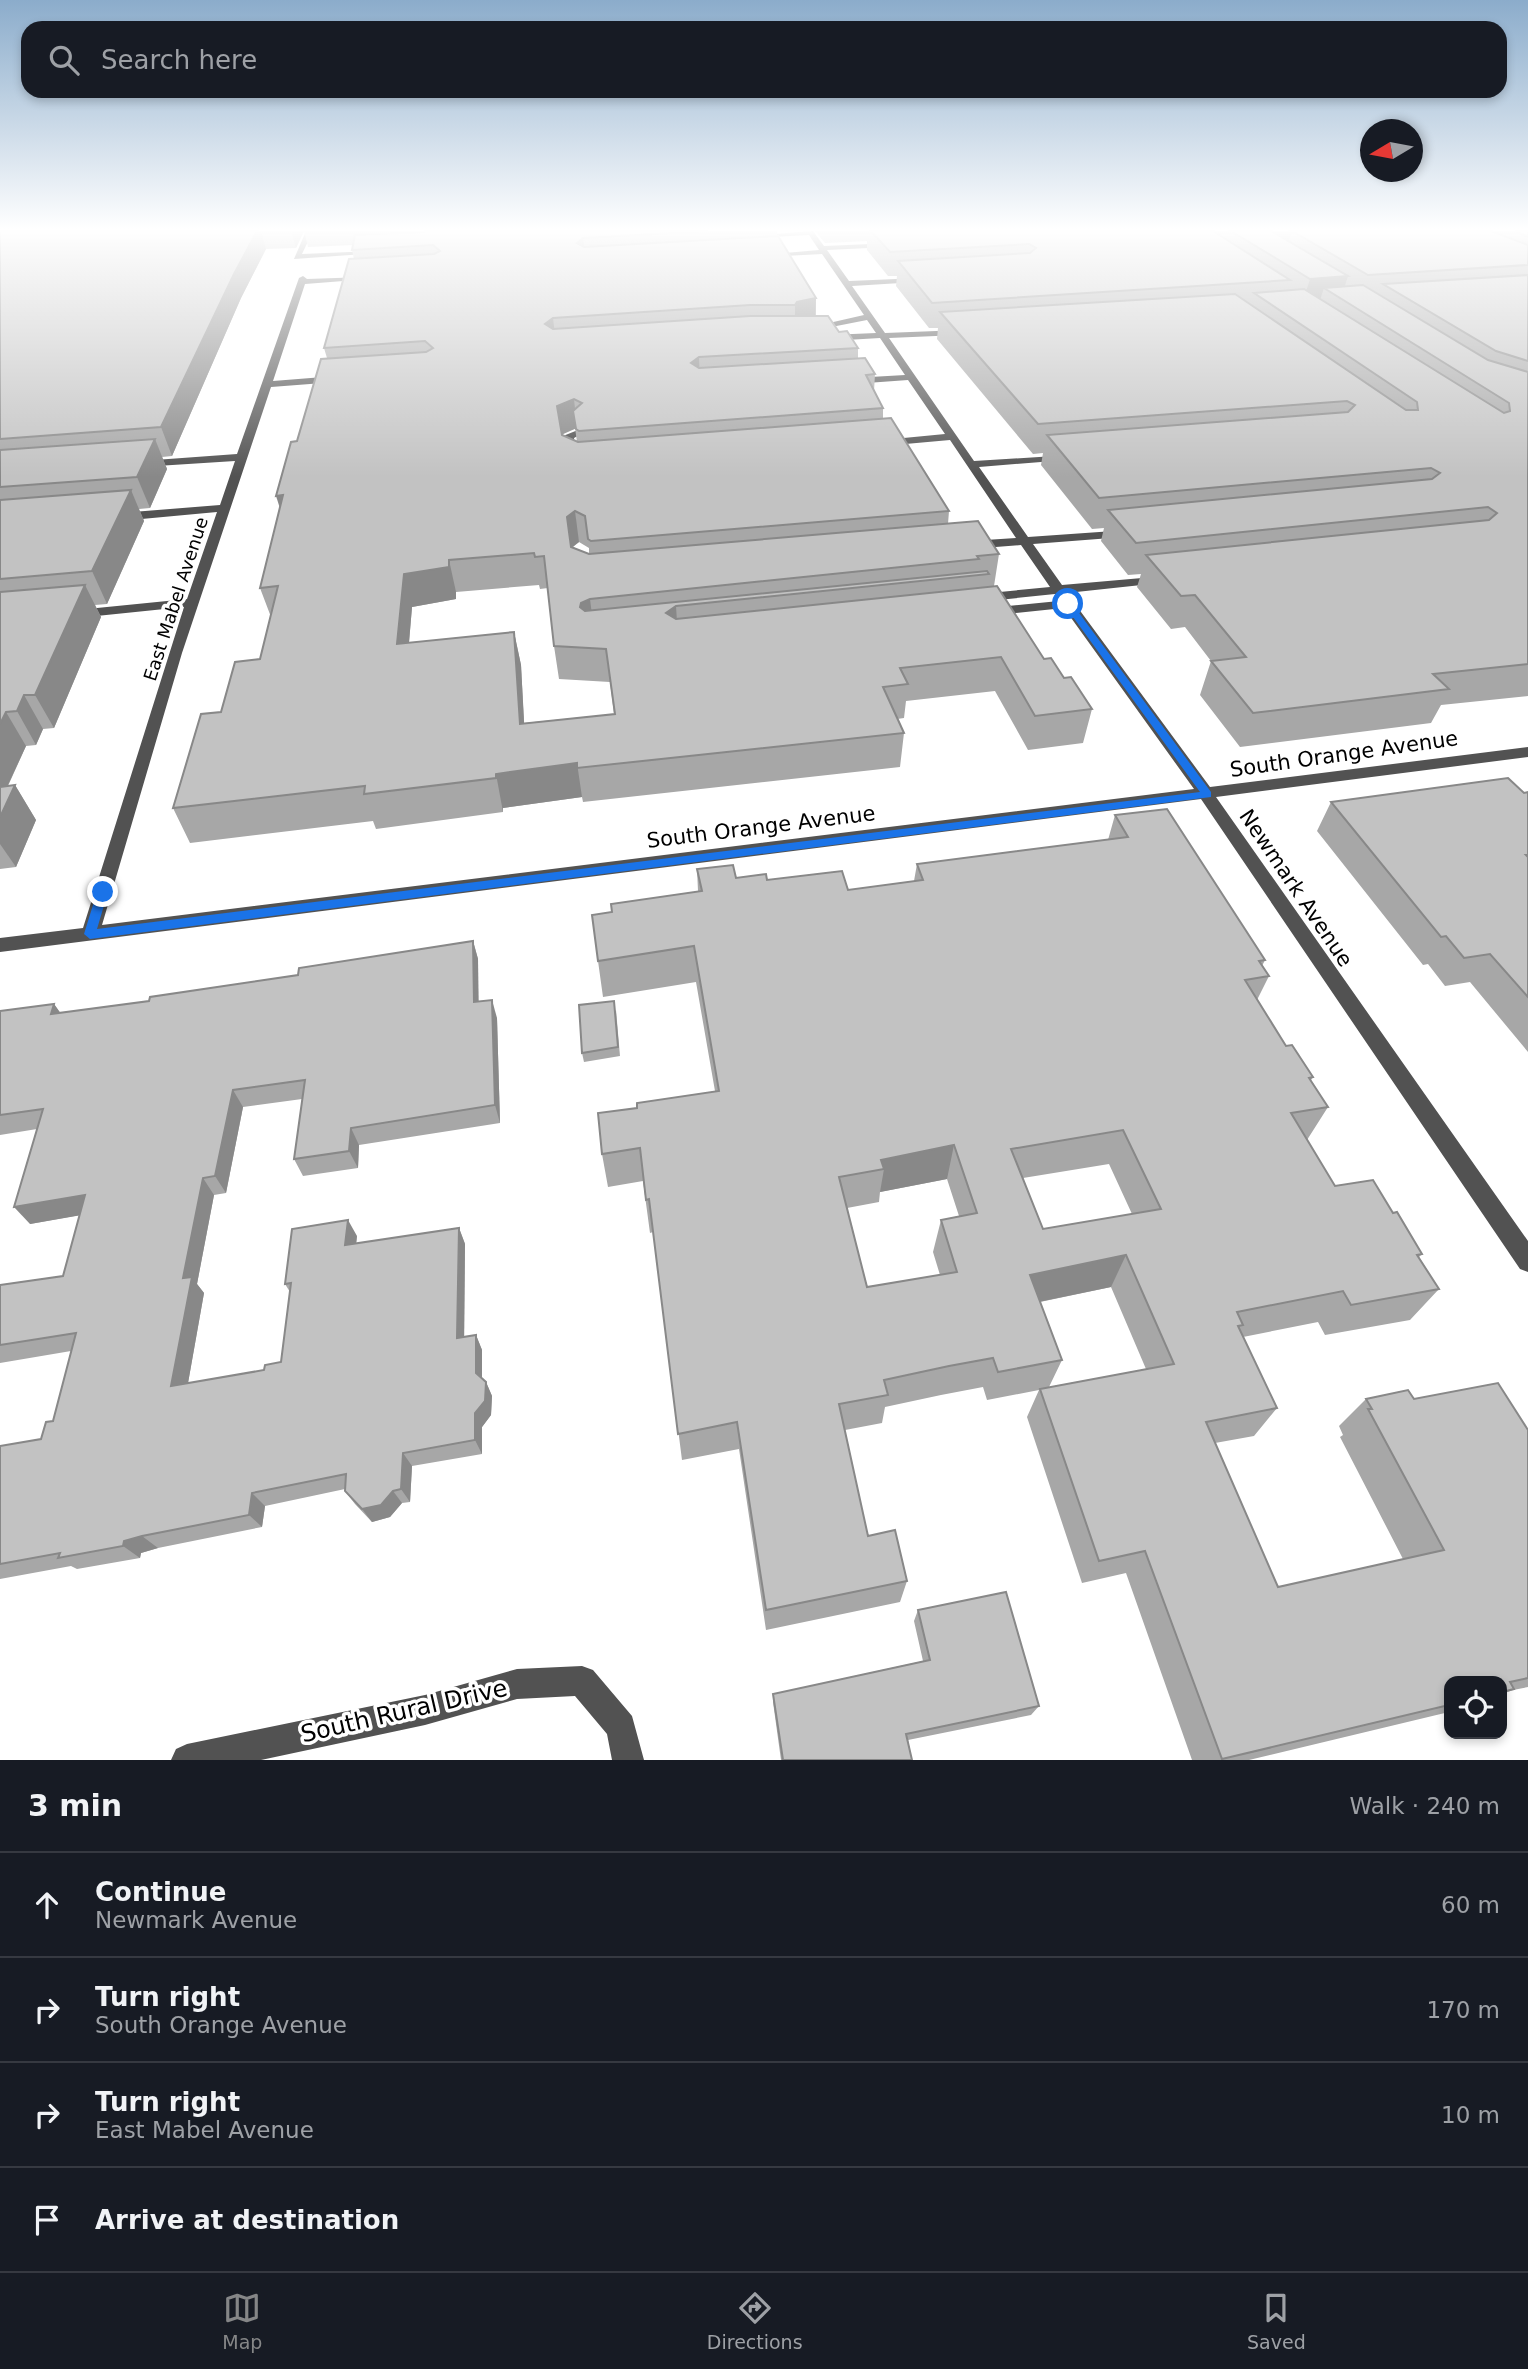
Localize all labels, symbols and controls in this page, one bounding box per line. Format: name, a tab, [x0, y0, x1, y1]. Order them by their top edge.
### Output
search box	[21, 21, 1507, 98]
icon: search	[45, 41, 83, 79]
text: Search here	[101, 45, 257, 75]
north arrow	[1360, 119, 1423, 182]
street label: East Mabel Avenue	[139, 514, 212, 684]
route start	[1052, 588, 1083, 619]
street label: South Orange Avenue	[1228, 726, 1460, 782]
street label: South Orange Avenue	[645, 801, 877, 853]
street label: Newmark Avenue	[1234, 805, 1358, 971]
route end	[87, 876, 118, 907]
street label: South Rural Drive	[298, 1674, 510, 1748]
map controls	[1444, 1676, 1507, 1739]
button: locate	[1444, 1676, 1507, 1739]
text: 3 min	[28, 1788, 122, 1823]
text: Walk · 240 m	[1349, 1793, 1500, 1819]
text: Continue	[95, 1877, 226, 1907]
icon: ahead	[28, 1886, 66, 1924]
text: 60 m	[1441, 1892, 1500, 1918]
text: Newmark Avenue	[95, 1907, 297, 1933]
text: Turn right	[95, 1982, 240, 2012]
icon: right	[28, 1991, 66, 2029]
text: 170 m	[1426, 1997, 1500, 2023]
text: South Orange Avenue	[95, 2012, 347, 2038]
text: Turn right	[95, 2087, 240, 2117]
icon: right	[28, 2096, 66, 2134]
text: 10 m	[1441, 2102, 1500, 2128]
text: East Mabel Avenue	[95, 2117, 314, 2143]
icon: arrive	[28, 2201, 66, 2239]
text: Arrive at destination	[95, 2205, 399, 2235]
tab: Map	[222, 2289, 262, 2353]
tab: Directions	[707, 2289, 803, 2353]
tab: Saved	[1247, 2289, 1306, 2353]

